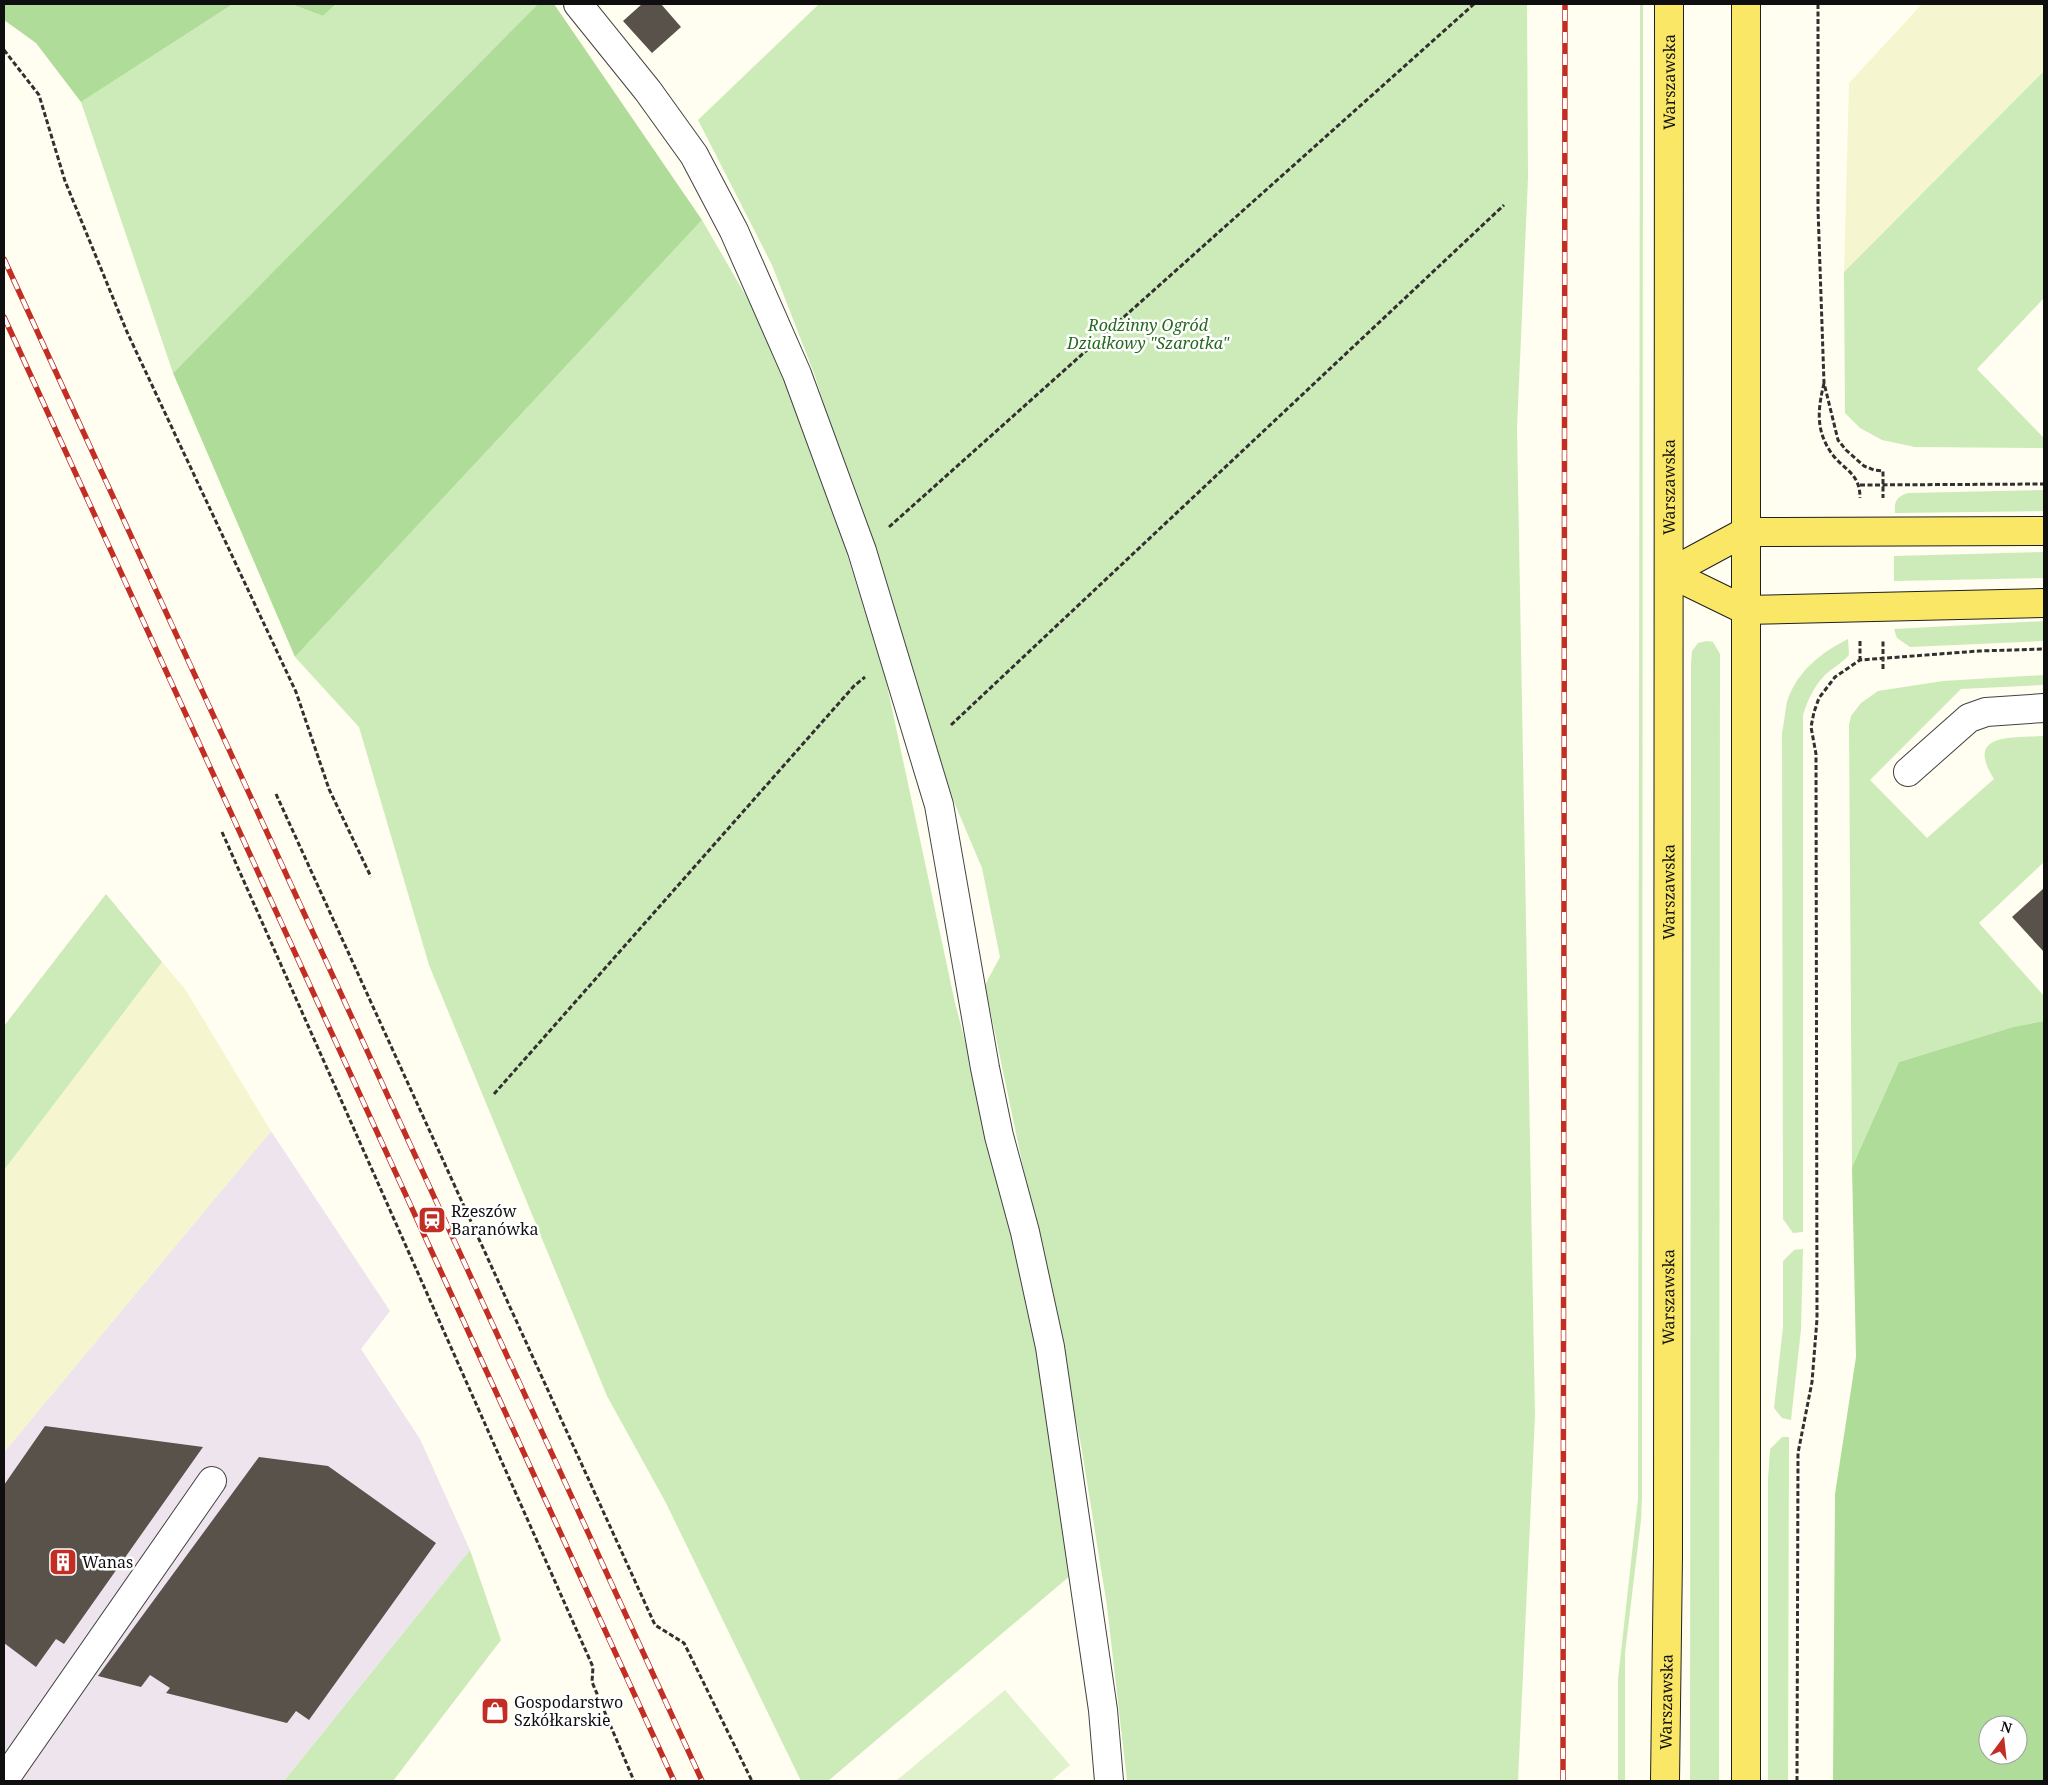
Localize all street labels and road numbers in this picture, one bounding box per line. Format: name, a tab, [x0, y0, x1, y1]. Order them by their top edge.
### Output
street label: Warszawska	[1658, 34, 1680, 130]
street label: Warszawska	[1658, 439, 1680, 535]
street label: Warszawska	[1657, 844, 1679, 940]
street label: Warszawska	[1657, 1249, 1679, 1345]
street label: Warszawska	[1654, 1654, 1678, 1750]

